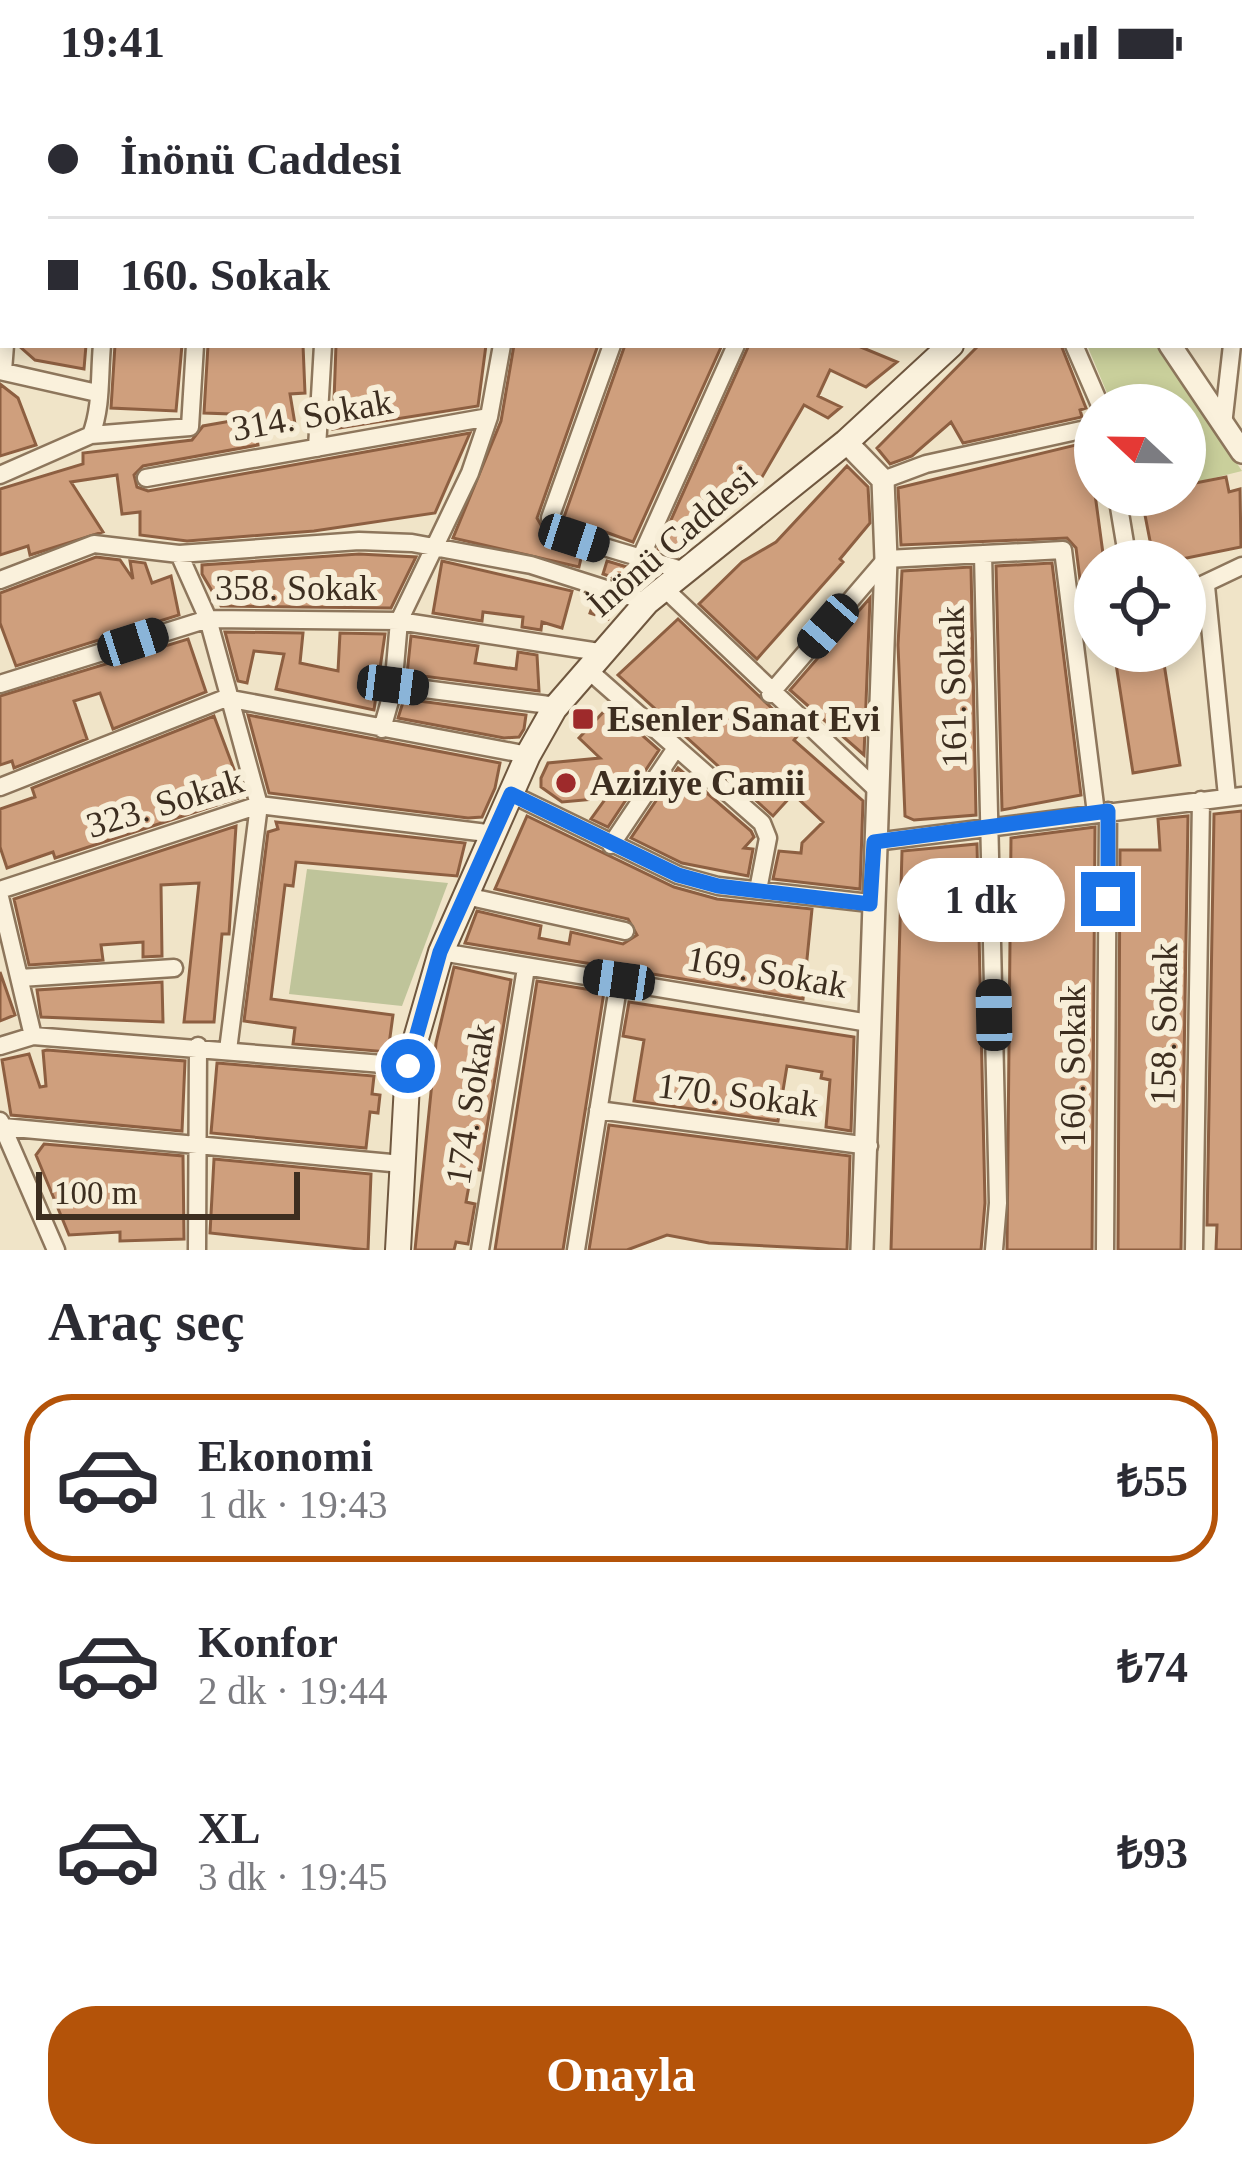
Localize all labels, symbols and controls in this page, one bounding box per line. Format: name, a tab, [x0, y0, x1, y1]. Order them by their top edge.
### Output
text: 19:41	[60, 17, 165, 67]
text: İnönü Caddesi	[120, 134, 401, 184]
text: 160. Sokak	[120, 250, 330, 300]
street label: 314. Sokak	[229, 381, 395, 449]
north arrow	[1074, 384, 1206, 516]
map controls	[1074, 384, 1206, 672]
street label: İnönü Caddesi	[580, 457, 764, 625]
car	[534, 510, 614, 566]
button: locate	[1074, 540, 1206, 672]
street label: 358. Sokak	[215, 568, 377, 608]
car	[791, 587, 865, 665]
street label: 161. Sokak	[932, 606, 974, 768]
car	[93, 614, 173, 670]
car	[355, 663, 431, 707]
place label: Esenler Sanat Evi	[607, 699, 880, 739]
marker: Esenler Sanat Evi	[570, 706, 596, 732]
street label: 323. Sokak	[82, 760, 248, 846]
place label: Aziziye Camii	[590, 763, 805, 803]
marker: Aziziye Camii	[553, 770, 579, 796]
callout: 1 dk	[898, 857, 1066, 941]
route end	[1081, 872, 1135, 926]
text: 1 dk	[945, 878, 1017, 921]
street label: 169. Sokak	[684, 938, 850, 1006]
street label: 158. Sokak	[1143, 943, 1185, 1105]
car	[581, 957, 657, 1003]
car	[975, 979, 1013, 1051]
street label: 160. Sokak	[1053, 985, 1093, 1147]
street label: 174. Sokak	[438, 1021, 502, 1187]
route start	[381, 1039, 435, 1093]
street label: 170. Sokak	[655, 1065, 821, 1125]
scale bar	[36, 1166, 300, 1219]
text: 100 m	[54, 1175, 137, 1211]
text: Araç seç	[48, 1292, 244, 1352]
icon: car	[54, 1424, 162, 1532]
text: Ekonomi	[198, 1431, 373, 1481]
text: ₺55	[1117, 1456, 1188, 1506]
text: 1 dk · 19:43	[198, 1483, 388, 1526]
icon: car	[54, 1610, 162, 1718]
text: Konfor	[198, 1617, 338, 1667]
text: ₺74	[1117, 1642, 1188, 1692]
text: 2 dk · 19:44	[198, 1669, 388, 1712]
icon: car	[54, 1796, 162, 1904]
text: XL	[198, 1803, 261, 1853]
text: ₺93	[1117, 1828, 1188, 1878]
text: 3 dk · 19:45	[198, 1855, 388, 1898]
button: Onayla	[48, 2006, 1194, 2144]

